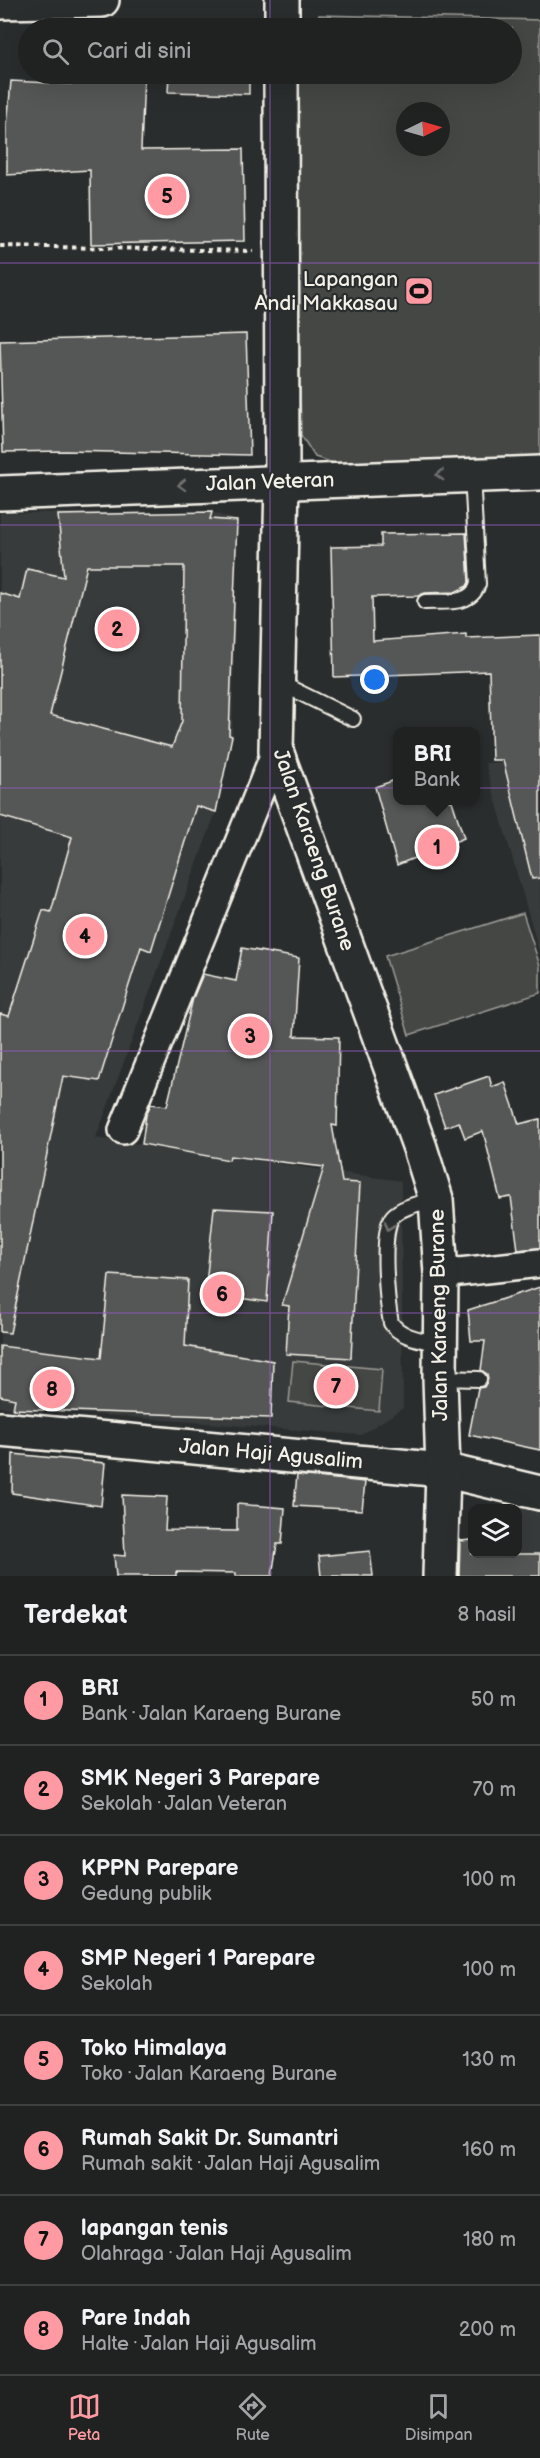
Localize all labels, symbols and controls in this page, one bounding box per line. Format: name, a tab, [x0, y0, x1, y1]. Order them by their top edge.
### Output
search box	[18, 18, 522, 84]
icon: search	[39, 35, 72, 68]
text: Cari di sini	[87, 38, 191, 65]
north arrow	[396, 102, 450, 156]
pin: 5	[148, 174, 186, 218]
place label: Lapangan Andi Makkasau	[255, 267, 398, 316]
sports icon: Lapangan Andi Makkasau	[403, 275, 435, 307]
street label: Jalan Veteran	[205, 467, 335, 497]
one-way arrow	[435, 469, 444, 482]
one-way arrow	[177, 479, 186, 491]
pin: 2	[98, 606, 136, 652]
your location	[360, 665, 389, 694]
popup	[393, 727, 480, 805]
text: BRI	[413, 741, 452, 768]
street label: Jalan Karaeng Burane	[268, 746, 360, 954]
text: Bank	[413, 768, 460, 792]
pin: 1	[418, 824, 456, 870]
pin: 4	[66, 914, 104, 958]
pin: 3	[230, 1014, 270, 1058]
street label: Jalan Karaeng Burane	[425, 1209, 453, 1421]
one-way arrow	[383, 1221, 396, 1231]
pin: 6	[202, 1272, 242, 1316]
pin: 7	[316, 1364, 356, 1408]
pin: 8	[32, 1366, 72, 1412]
street label: Jalan Haji Agusalim	[178, 1434, 364, 1474]
map controls	[468, 1504, 522, 1558]
button: layers	[468, 1504, 522, 1558]
text: Terdekat	[24, 1600, 127, 1631]
text: 8 hasil	[458, 1603, 516, 1627]
text: BRI	[81, 1675, 119, 1702]
text: 1	[39, 1688, 48, 1712]
text: 50 m	[471, 1688, 516, 1712]
text: Bank · Jalan Karaeng Burane	[81, 1702, 341, 1726]
text: SMK Negeri 3 Parepare	[81, 1765, 320, 1792]
text: 2	[38, 1778, 49, 1802]
text: 70 m	[472, 1778, 516, 1802]
text: Sekolah · Jalan Veteran	[81, 1792, 287, 1816]
text: KPPN Parepare	[81, 1855, 238, 1882]
text: 3	[38, 1868, 49, 1892]
text: 100 m	[463, 1868, 516, 1892]
text: Gedung publik	[81, 1882, 211, 1906]
text: SMP Negeri 1 Parepare	[81, 1945, 315, 1972]
text: 4	[38, 1958, 49, 1982]
text: 100 m	[463, 1958, 516, 1982]
text: Sekolah	[81, 1972, 152, 1996]
text: Toko Himalaya	[81, 2035, 227, 2062]
text: 5	[38, 2048, 49, 2072]
text: 130 m	[462, 2048, 516, 2072]
text: Toko · Jalan Karaeng Burane	[81, 2062, 337, 2086]
text: Rumah Sakit Dr. Sumantri	[81, 2125, 338, 2152]
text: 6	[37, 2138, 50, 2162]
text: 160 m	[462, 2138, 516, 2162]
text: Rumah sakit · Jalan Haji Agusalim	[81, 2152, 380, 2176]
text: lapangan tenis	[81, 2215, 228, 2242]
text: 7	[38, 2228, 49, 2252]
text: 180 m	[463, 2228, 516, 2252]
text: Olahraga · Jalan Haji Agusalim	[81, 2242, 352, 2266]
text: Pare Indah	[81, 2305, 191, 2332]
text: 8	[37, 2318, 50, 2342]
text: 200 m	[459, 2318, 516, 2342]
text: Halte · Jalan Haji Agusalim	[81, 2332, 317, 2356]
tab: Peta	[68, 2390, 101, 2445]
tab: Rute	[236, 2390, 270, 2445]
tab: Disimpan	[405, 2390, 472, 2445]

